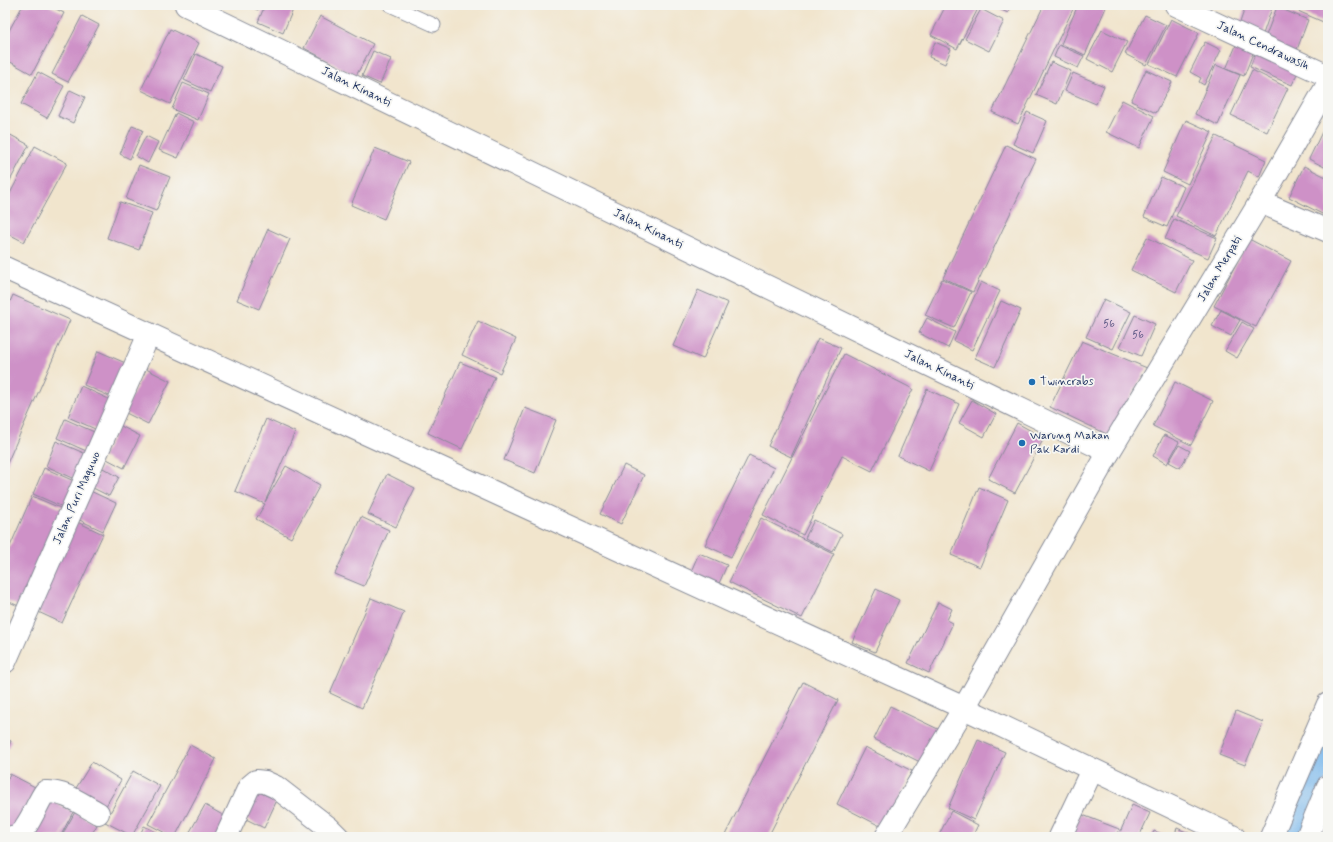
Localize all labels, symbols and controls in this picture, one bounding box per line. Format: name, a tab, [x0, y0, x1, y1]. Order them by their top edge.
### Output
street label: Jalan Cendrawasih	[1214, 18, 1312, 74]
street label: Jalan Kinanti	[318, 63, 394, 111]
street label: Jalan Kinanti	[610, 205, 686, 253]
street label: Jalan Merpati	[1194, 233, 1246, 305]
house number: 56	[1103, 318, 1115, 331]
house number: 56	[1132, 329, 1144, 342]
street label: Jalan Kinanti	[901, 346, 977, 394]
place label: Twincrabs	[1040, 374, 1094, 390]
marker: Twincrabs	[1027, 377, 1037, 387]
place label: Warung Makan Pak Kardi	[1030, 428, 1109, 458]
marker: Warung Makan Pak Kardi	[1017, 438, 1027, 448]
street label: Jalan Puri Maguwo	[49, 449, 105, 547]

